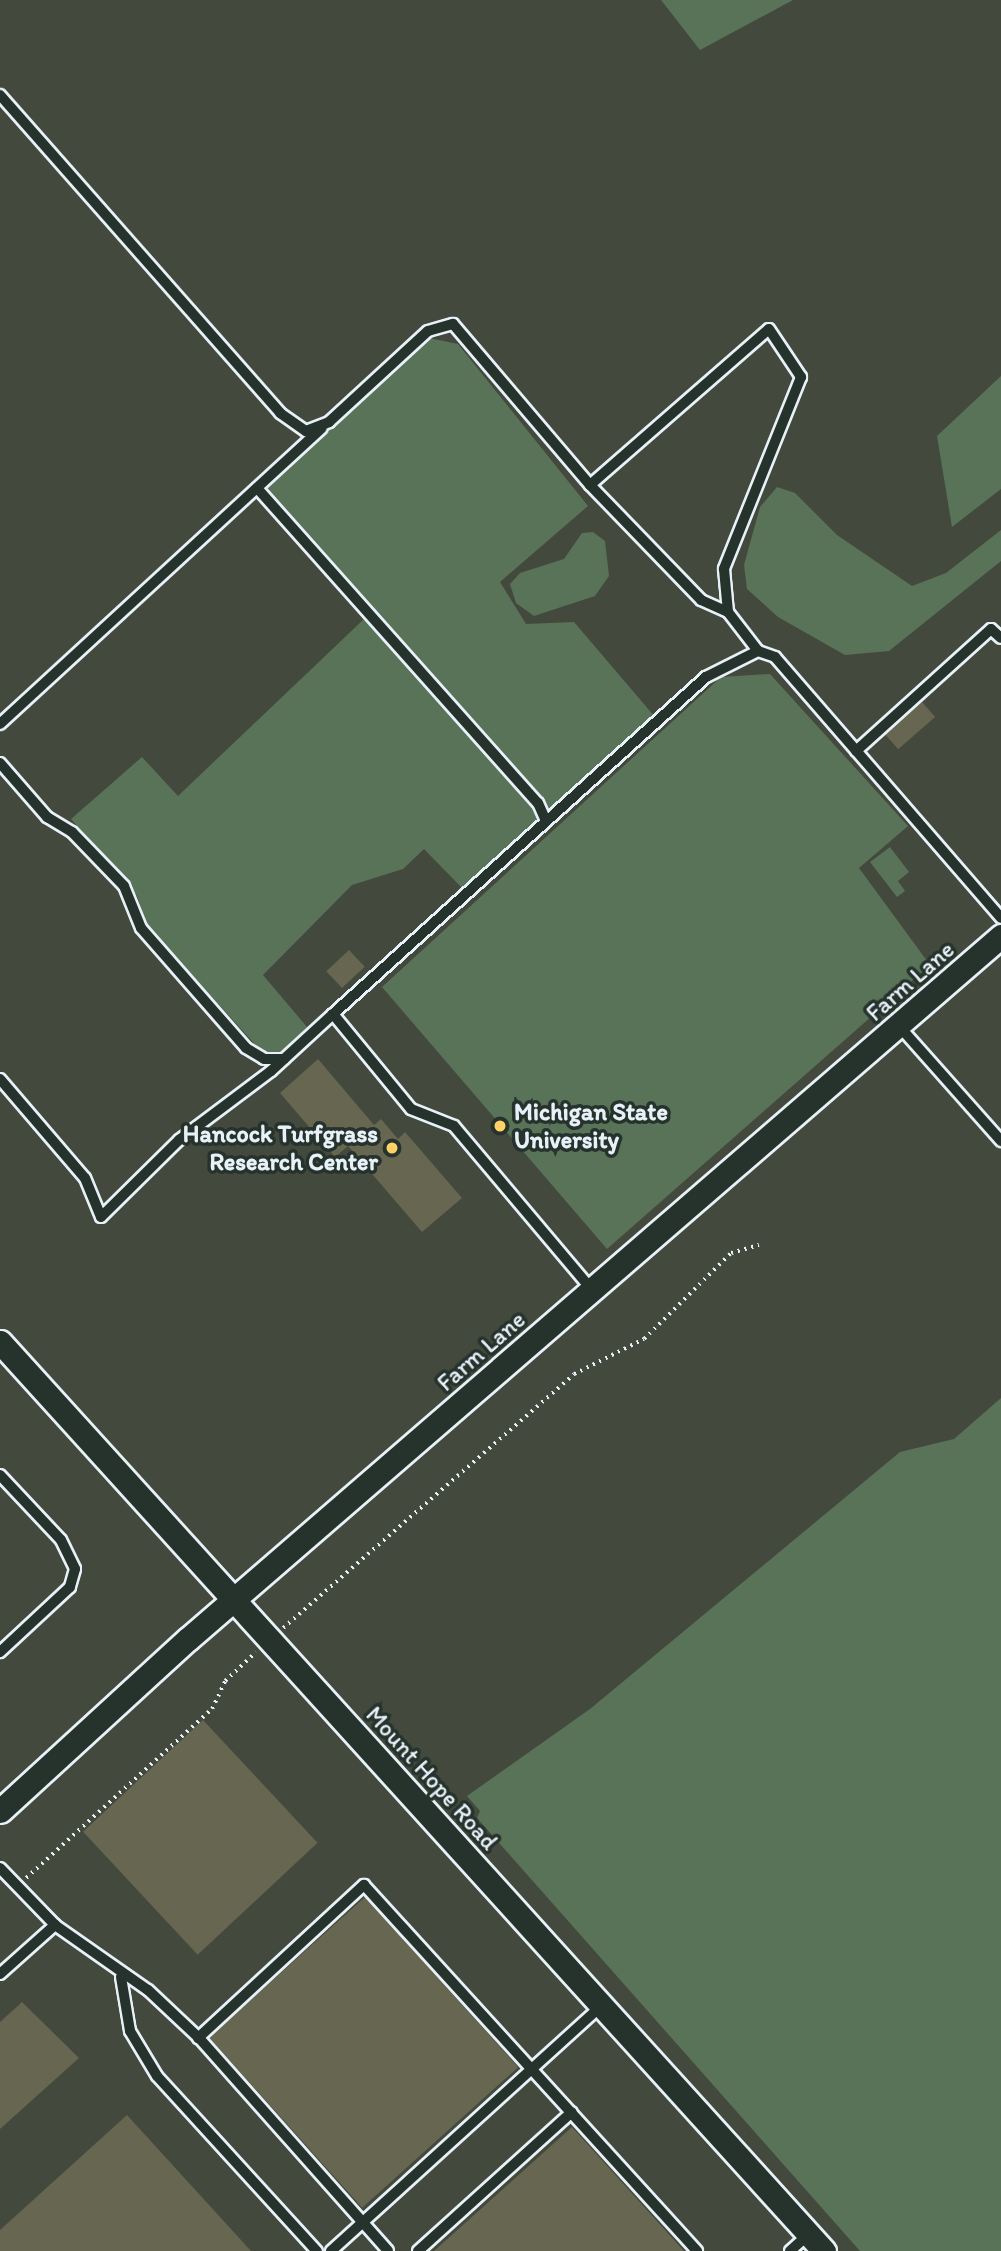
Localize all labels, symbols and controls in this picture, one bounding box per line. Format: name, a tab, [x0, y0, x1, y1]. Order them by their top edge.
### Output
street label: Farm Lane	[860, 935, 960, 1027]
place label: Michigan State University	[514, 1098, 668, 1154]
marker: Michigan State University	[492, 1118, 508, 1134]
place label: Hancock Turfgrass Research Center	[184, 1120, 378, 1176]
marker: Hancock Turfgrass Research Center	[384, 1140, 400, 1156]
street label: Farm Lane	[431, 1305, 531, 1397]
street label: Mount Hope Road	[360, 1701, 504, 1855]

